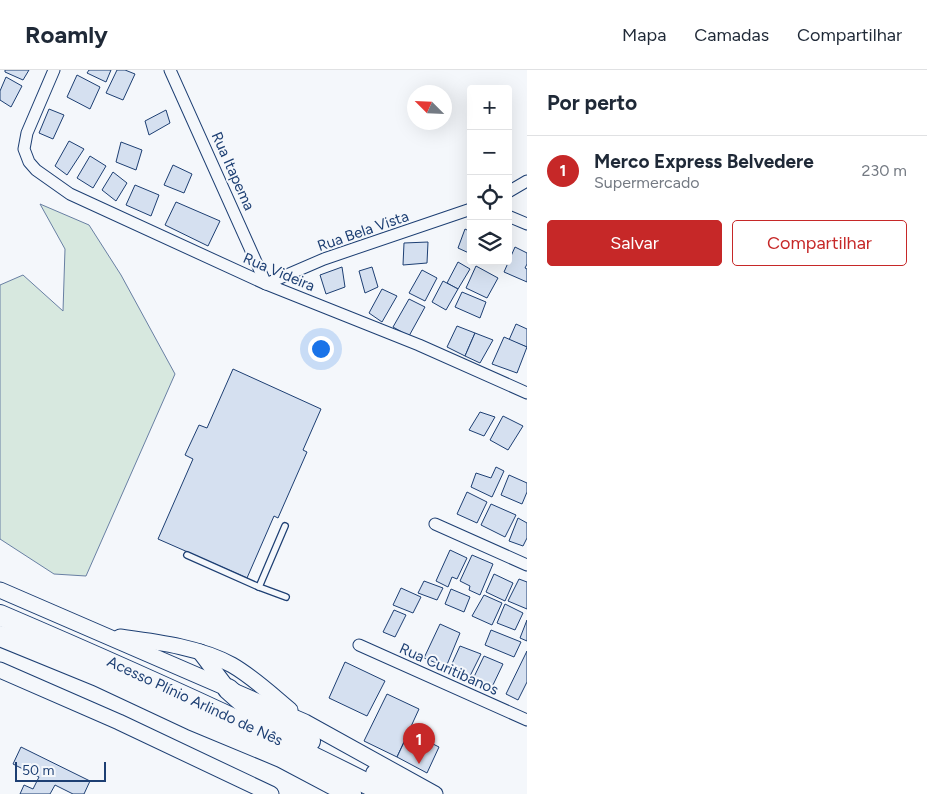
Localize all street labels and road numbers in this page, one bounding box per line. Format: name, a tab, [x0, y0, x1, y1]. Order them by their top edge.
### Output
street label: Rua Itapema	[208, 129, 258, 213]
street label: Rua Bela Vista	[315, 207, 411, 255]
street label: Rua Videira	[240, 249, 318, 295]
street label: Rua Curitibanos	[397, 639, 501, 699]
street label: Acesso Plínio Arlindo de Nês	[104, 652, 286, 750]

